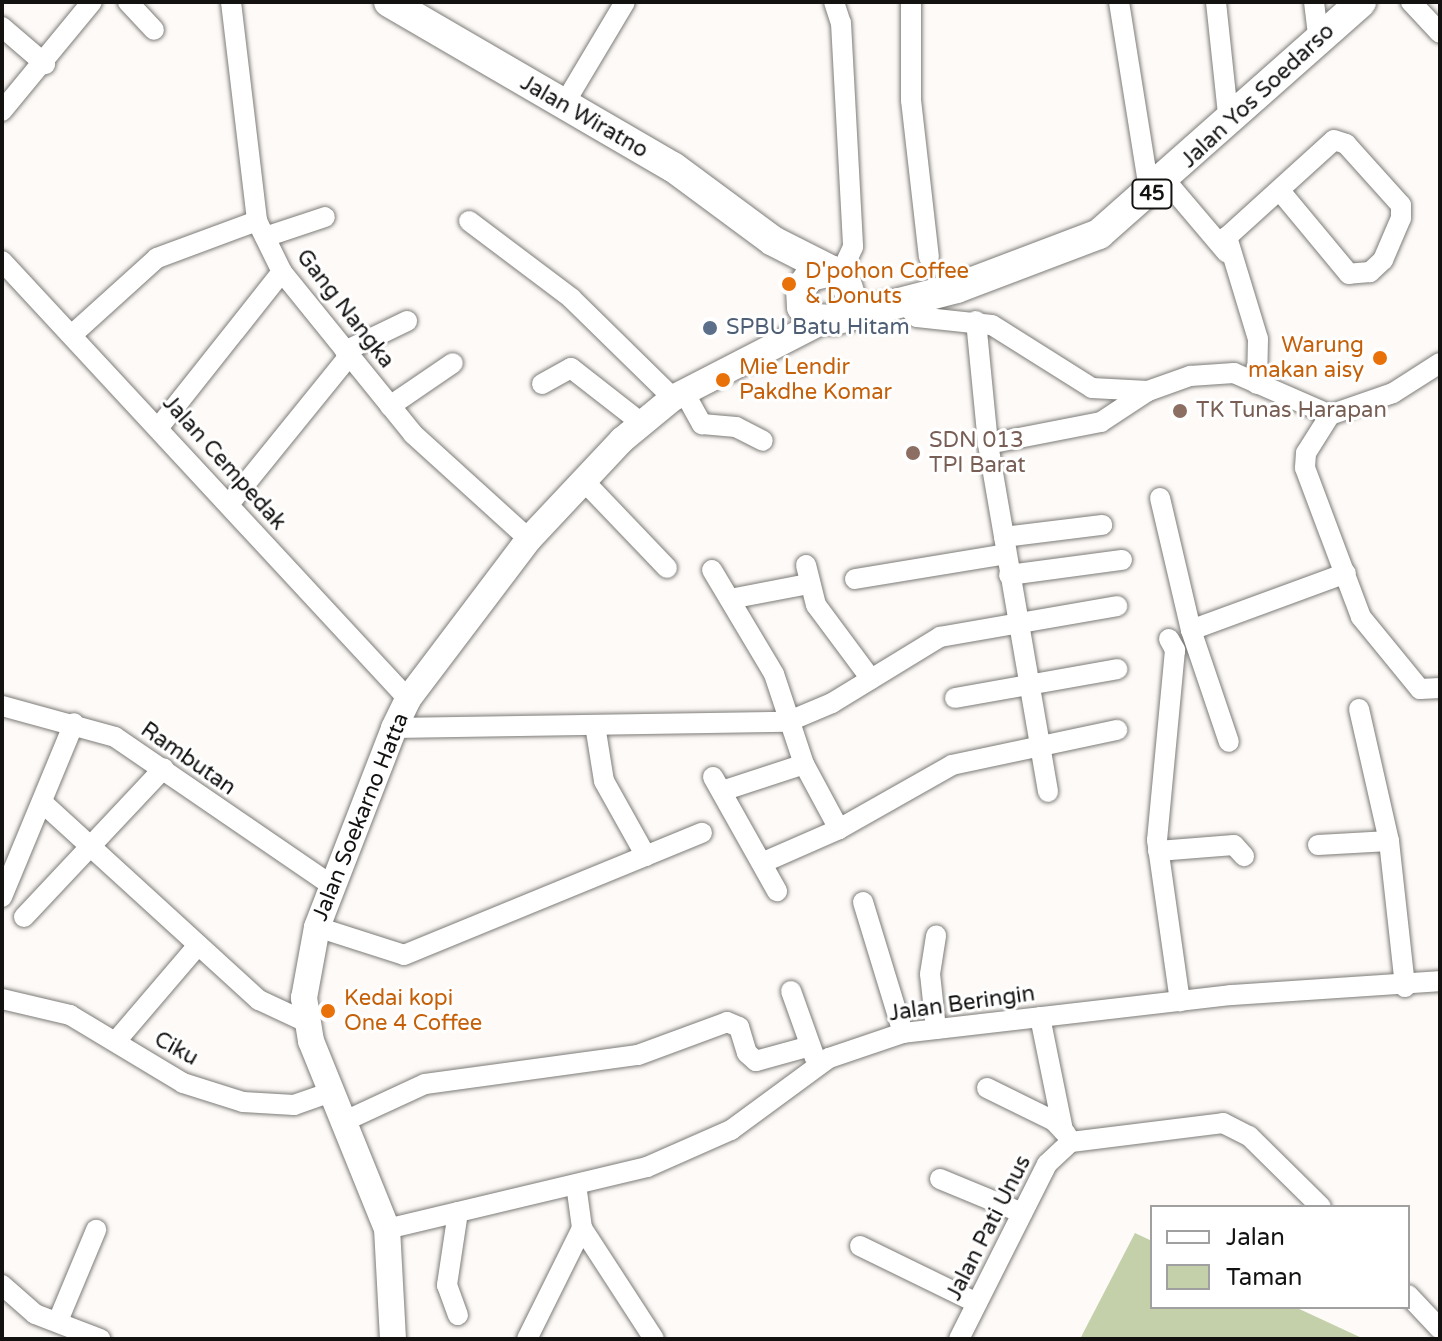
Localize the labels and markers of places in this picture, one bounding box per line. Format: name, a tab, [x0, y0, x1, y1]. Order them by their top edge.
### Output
place label: D'pohon Coffee & Donuts	[805, 258, 969, 310]
marker: D'pohon Coffee & Donuts	[780, 275, 798, 293]
place label: SPBU Batu Hitam	[726, 315, 910, 341]
marker: SPBU Batu Hitam	[701, 319, 719, 337]
place label: Warung makan aisy	[1248, 332, 1364, 384]
marker: Warung makan aisy	[1371, 349, 1389, 367]
place label: Mie Lendir Pakdhe Komar	[739, 354, 892, 406]
marker: Mie Lendir Pakdhe Komar	[714, 371, 732, 389]
place label: TK Tunas Harapan	[1196, 398, 1387, 424]
marker: TK Tunas Harapan	[1171, 402, 1189, 420]
place label: SDN 013 TPI Barat	[929, 427, 1026, 478]
marker: SDN 013 TPI Barat	[904, 444, 922, 462]
place label: Kedai kopi One 4 Coffee	[344, 985, 482, 1036]
marker: Kedai kopi One 4 Coffee	[319, 1002, 337, 1020]

